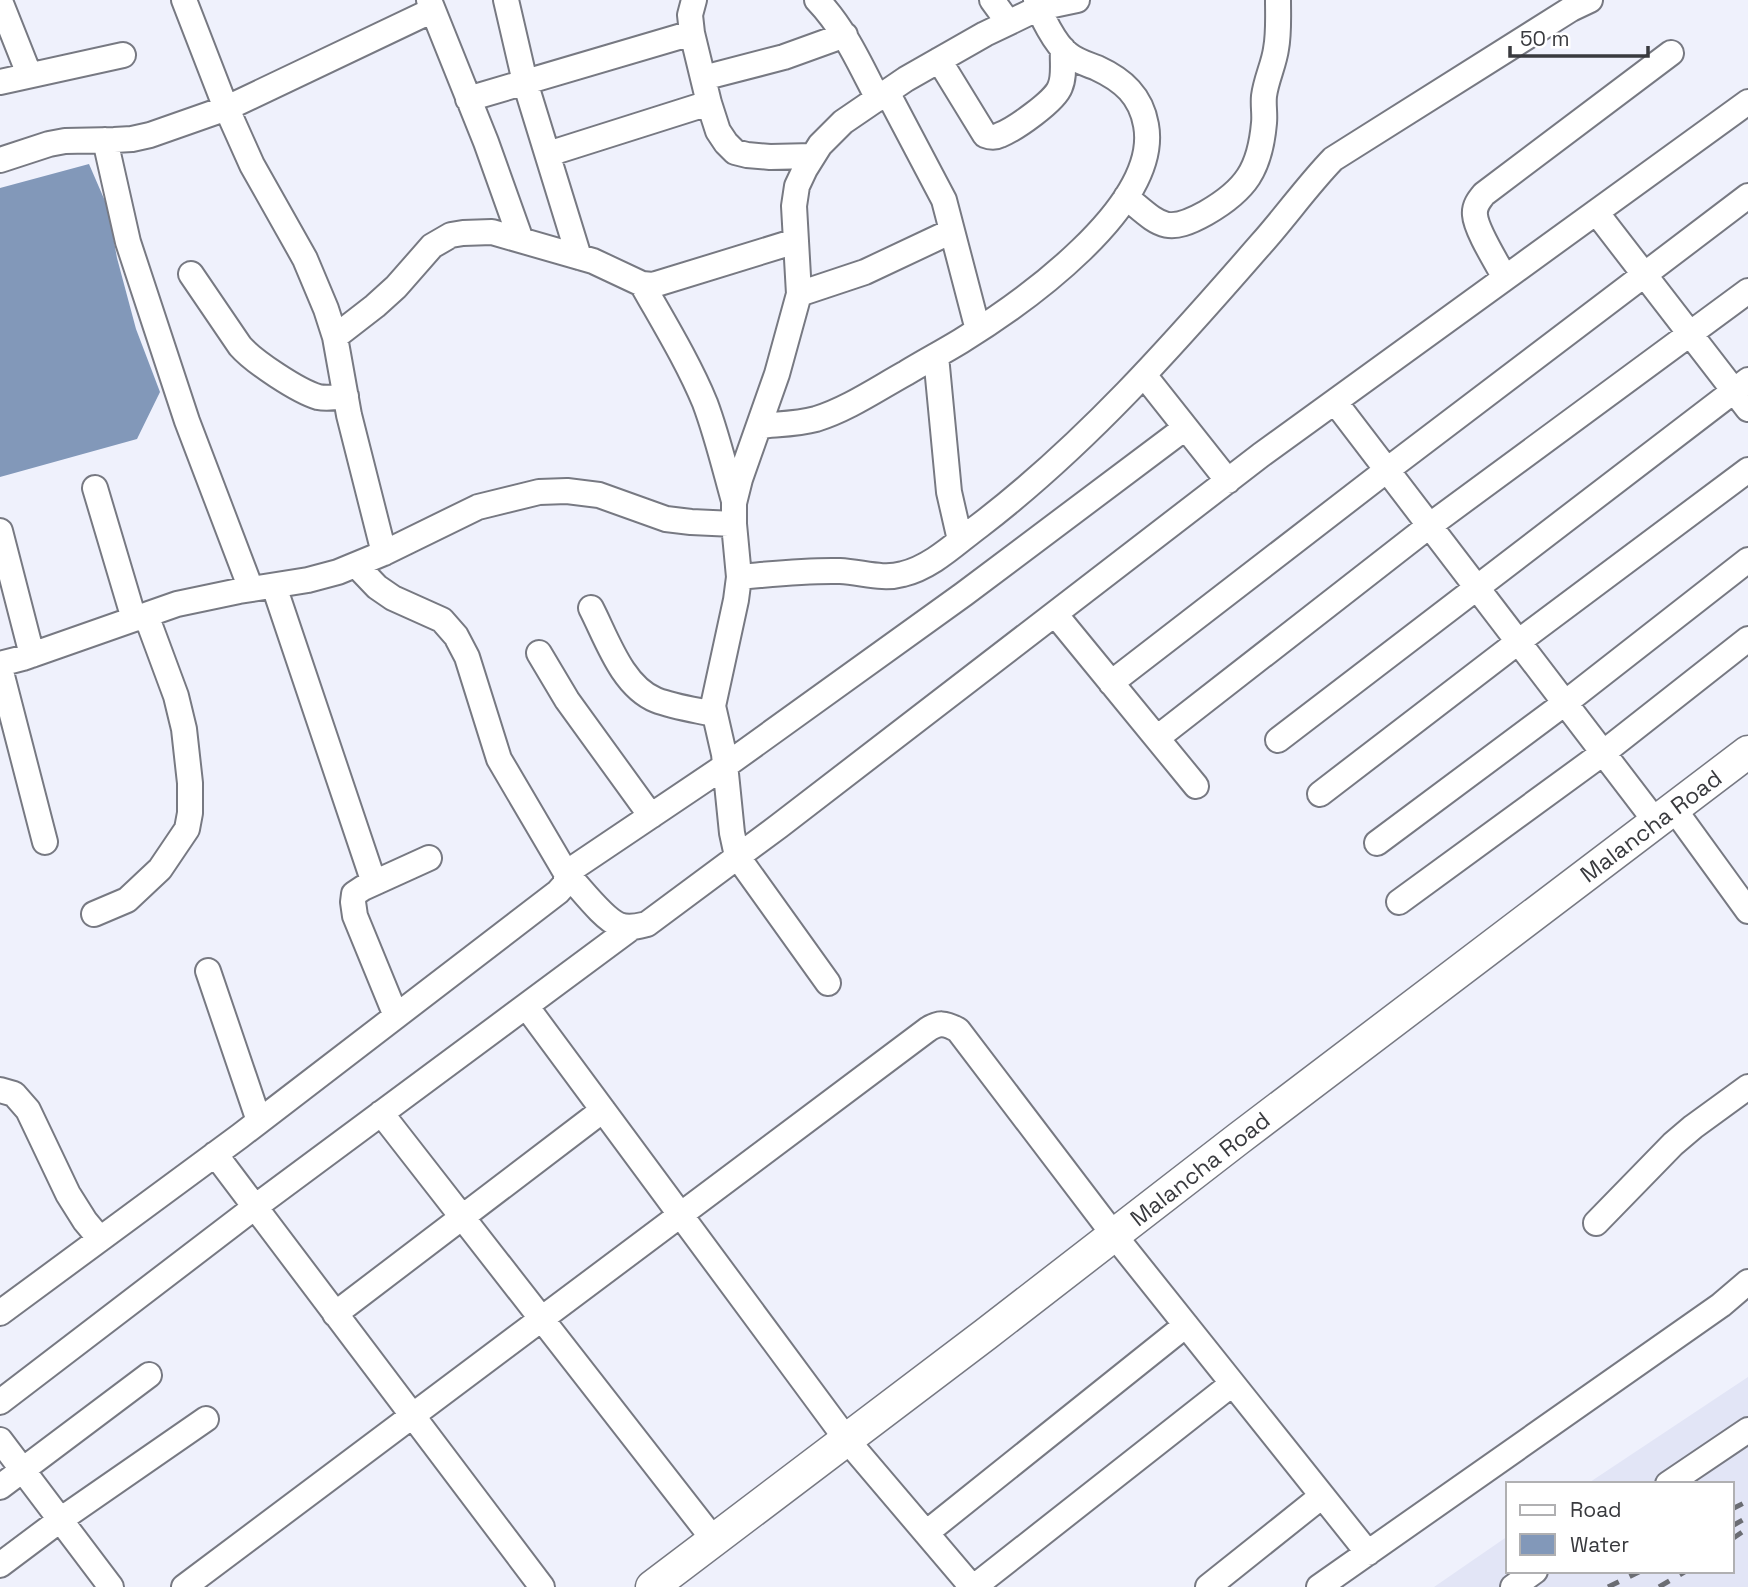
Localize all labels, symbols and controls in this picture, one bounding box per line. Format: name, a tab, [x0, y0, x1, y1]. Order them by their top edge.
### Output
scale bar	[1510, 14, 1648, 58]
text: 50 m	[1520, 25, 1570, 52]
street label: Malancha Road	[1574, 763, 1728, 889]
street label: Malancha Road	[1124, 1105, 1276, 1233]
legend	[1506, 1482, 1734, 1573]
text: Road	[1570, 1496, 1622, 1523]
text: Water	[1570, 1531, 1629, 1558]

